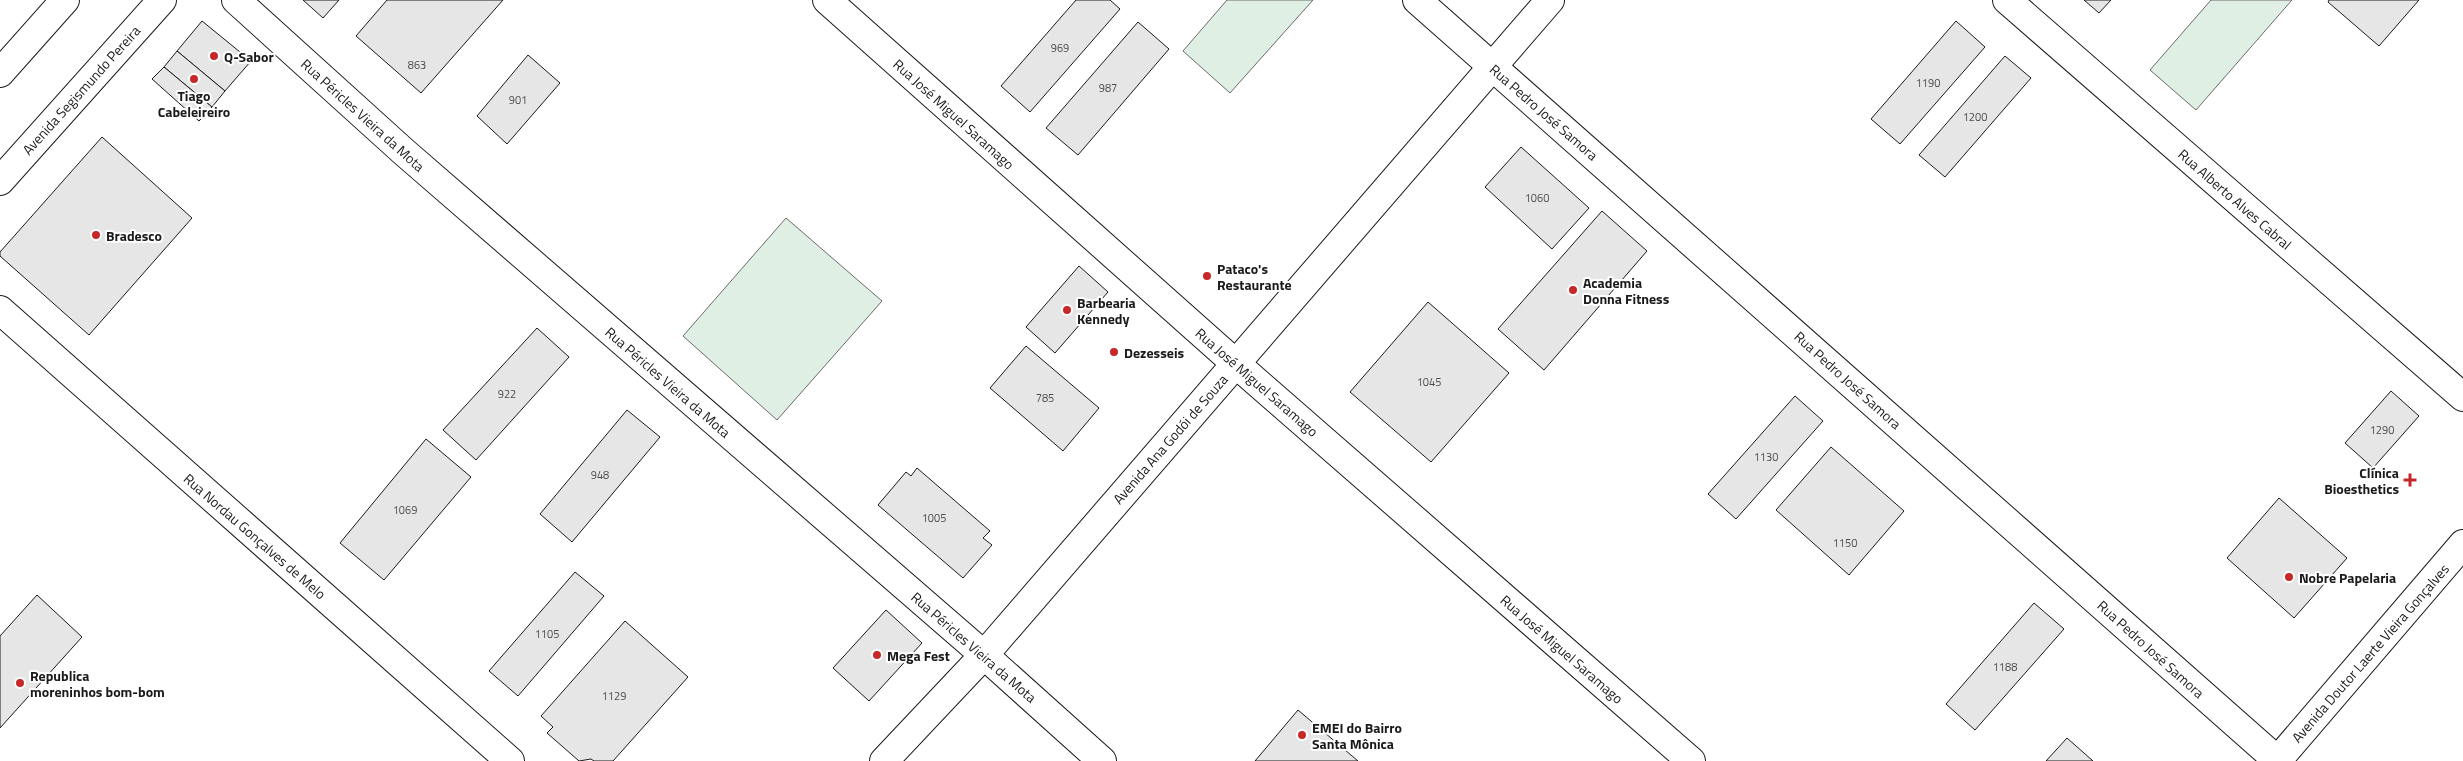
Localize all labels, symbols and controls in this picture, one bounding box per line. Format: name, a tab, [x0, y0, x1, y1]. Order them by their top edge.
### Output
street label: Avenida Segismundo Pereira	[17, 21, 145, 159]
house number: 969	[1051, 40, 1069, 56]
place label: Q-Sabor	[224, 46, 274, 67]
marker: Q-Sabor	[208, 50, 220, 62]
street label: Rua Péricles Vieira da Mota	[296, 54, 430, 176]
street label: Rua José Miguel Saramago	[889, 54, 1019, 174]
house number: 863	[408, 57, 426, 73]
street label: Rua Pedro José Samora	[1485, 59, 1603, 165]
marker: Tiago Cabeleireiro	[188, 73, 200, 85]
house number: 1190	[1916, 75, 1940, 91]
house number: 987	[1099, 80, 1117, 96]
place label: Tiago Cabeleireiro	[158, 85, 230, 122]
house number: 901	[509, 92, 527, 108]
house number: 1200	[1963, 109, 1987, 125]
street label: Rua Alberto Alves Cabral	[2174, 144, 2296, 254]
house number: 1060	[1525, 190, 1549, 206]
place label: Bradesco	[106, 225, 162, 246]
marker: Bradesco	[90, 229, 102, 241]
place label: Pataco's Restaurante	[1217, 258, 1292, 295]
marker: Pataco's Restaurante	[1201, 270, 1213, 282]
place label: Academia Donna Fitness	[1583, 272, 1670, 309]
marker: Academia Donna Fitness	[1567, 284, 1579, 296]
place label: Barbearia Kennedy	[1077, 292, 1136, 329]
marker: Barbearia Kennedy	[1061, 304, 1073, 316]
street label: Rua Péricles Vieira da Mota	[601, 322, 735, 442]
street label: Rua José Miguel Saramago	[1191, 323, 1323, 441]
street label: Rua Pedro José Samora	[1790, 326, 1906, 434]
place label: Dezesseis	[1124, 342, 1185, 363]
marker: Dezesseis	[1108, 346, 1120, 358]
street label: Avenida Ana Godói de Souza	[1108, 369, 1232, 509]
house number: 1045	[1417, 374, 1441, 390]
house number: 922	[498, 386, 516, 402]
house number: 785	[1036, 390, 1054, 406]
house number: 1290	[2370, 422, 2394, 438]
house number: 1130	[1754, 449, 1778, 465]
place label: Clínica Bioesthetics	[2324, 462, 2399, 499]
house number: 948	[591, 467, 609, 483]
street label: Rua Nordau Gonçalves de Melo	[179, 468, 331, 604]
marker: Clínica Bioesthetics	[2403, 473, 2417, 487]
house number: 1069	[393, 502, 417, 518]
house number: 1005	[922, 510, 946, 526]
house number: 1150	[1833, 535, 1857, 551]
street label: Avenida Doutor Laerte Vieira Gonçalves	[2286, 559, 2454, 747]
place label: Nobre Papelaria	[2299, 567, 2396, 588]
marker: Nobre Papelaria	[2283, 571, 2295, 583]
street label: Rua Péricles Vieira da Mota	[907, 587, 1041, 707]
street label: Rua José Miguel Saramago	[1496, 590, 1628, 708]
street label: Rua Pedro José Samora	[2093, 595, 2209, 703]
house number: 1105	[535, 626, 559, 642]
place label: Mega Fest	[887, 645, 950, 666]
marker: Mega Fest	[871, 649, 883, 661]
house number: 1188	[1993, 659, 2017, 675]
place label: Republica moreninhos bom-bom	[30, 665, 165, 702]
marker: Republica moreninhos bom-bom	[14, 677, 26, 689]
house number: 1129	[602, 688, 626, 704]
place label: EMEI do Bairro Santa Mônica	[1312, 717, 1402, 754]
marker: EMEI do Bairro Santa Mônica	[1296, 729, 1308, 741]

